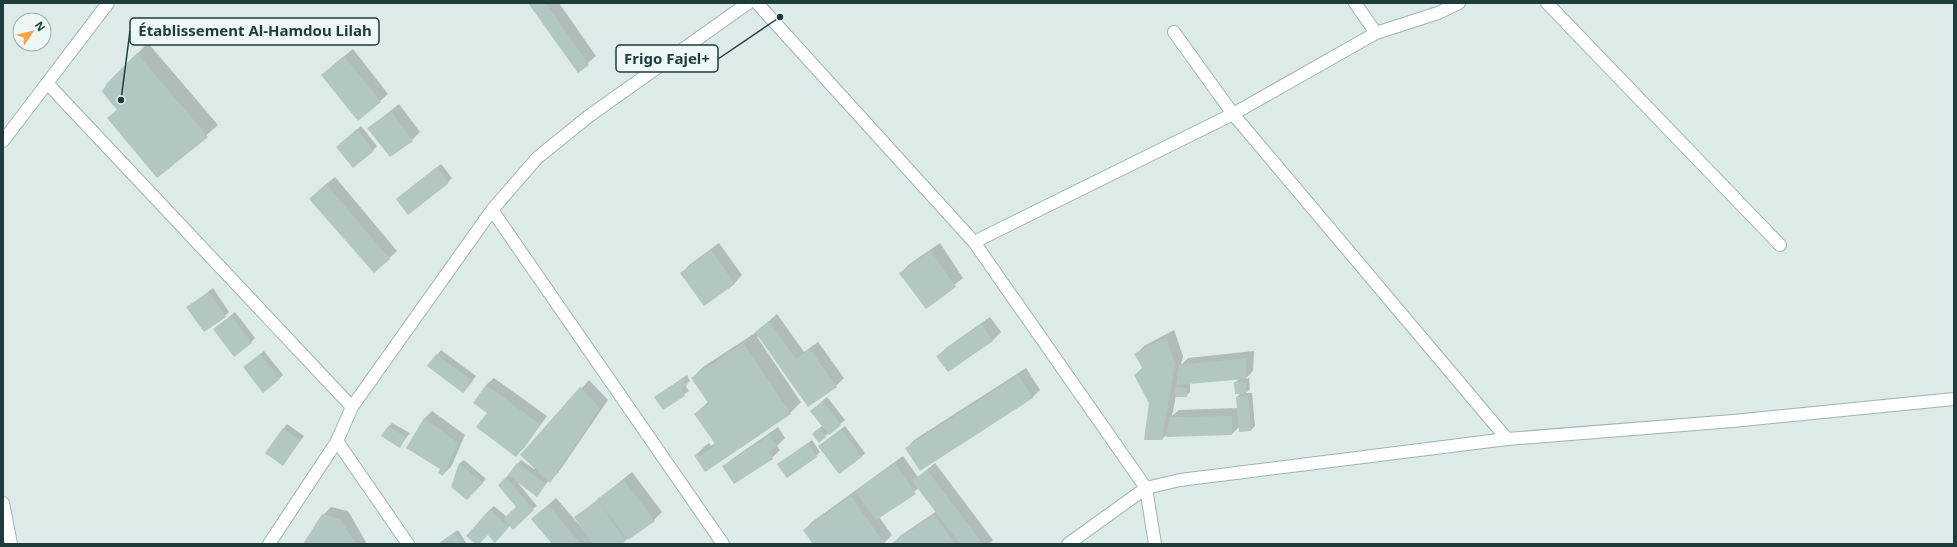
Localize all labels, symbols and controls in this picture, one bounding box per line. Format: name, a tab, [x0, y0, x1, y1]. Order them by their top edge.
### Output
north arrow	[12, 12, 52, 52]
text: N	[32, 18, 49, 34]
callout: Établissement Al-Hamdou Lilah	[130, 18, 379, 45]
text: Établissement Al-Hamdou Lilah	[138, 20, 372, 40]
callout: Frigo Fajel+	[616, 45, 718, 72]
text: Frigo Fajel+	[624, 48, 710, 68]

